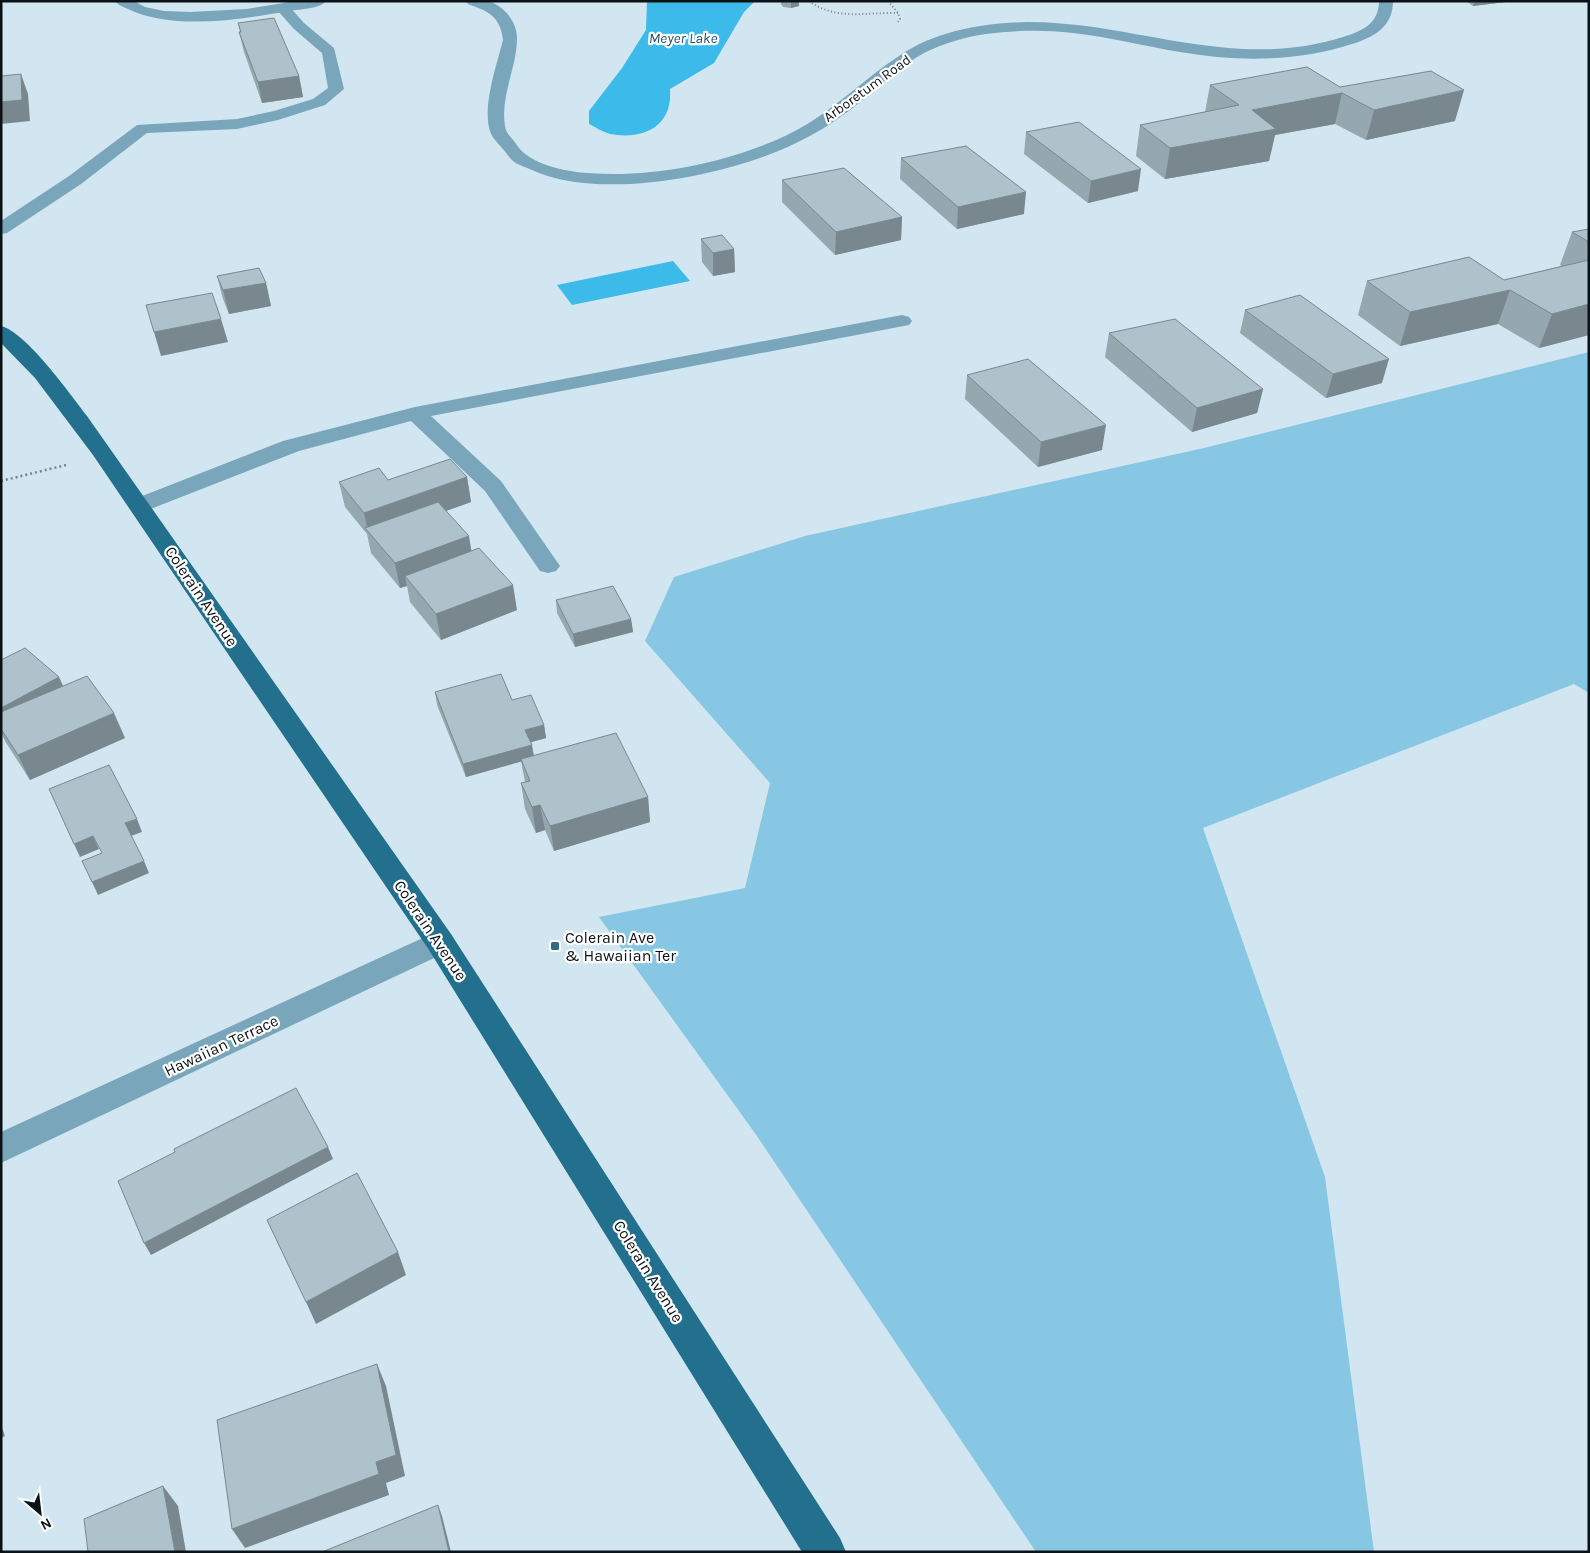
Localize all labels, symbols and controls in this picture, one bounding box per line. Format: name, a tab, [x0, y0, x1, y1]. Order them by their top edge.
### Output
water label: Meyer Lake	[649, 29, 717, 47]
street label: Arboretum Road	[820, 51, 914, 126]
street label: Colerain Avenue	[161, 543, 242, 650]
street label: Colerain Avenue	[390, 877, 471, 984]
place label: Colerain Ave & Hawaiian Ter	[565, 928, 676, 965]
marker: Colerain Ave & Hawaiian Ter	[549, 940, 561, 952]
street label: Hawaiian Terrace	[161, 1011, 281, 1080]
street label: Colerain Avenue	[610, 1217, 688, 1326]
north arrow	[15, 1488, 65, 1538]
text: N	[37, 1514, 54, 1534]

